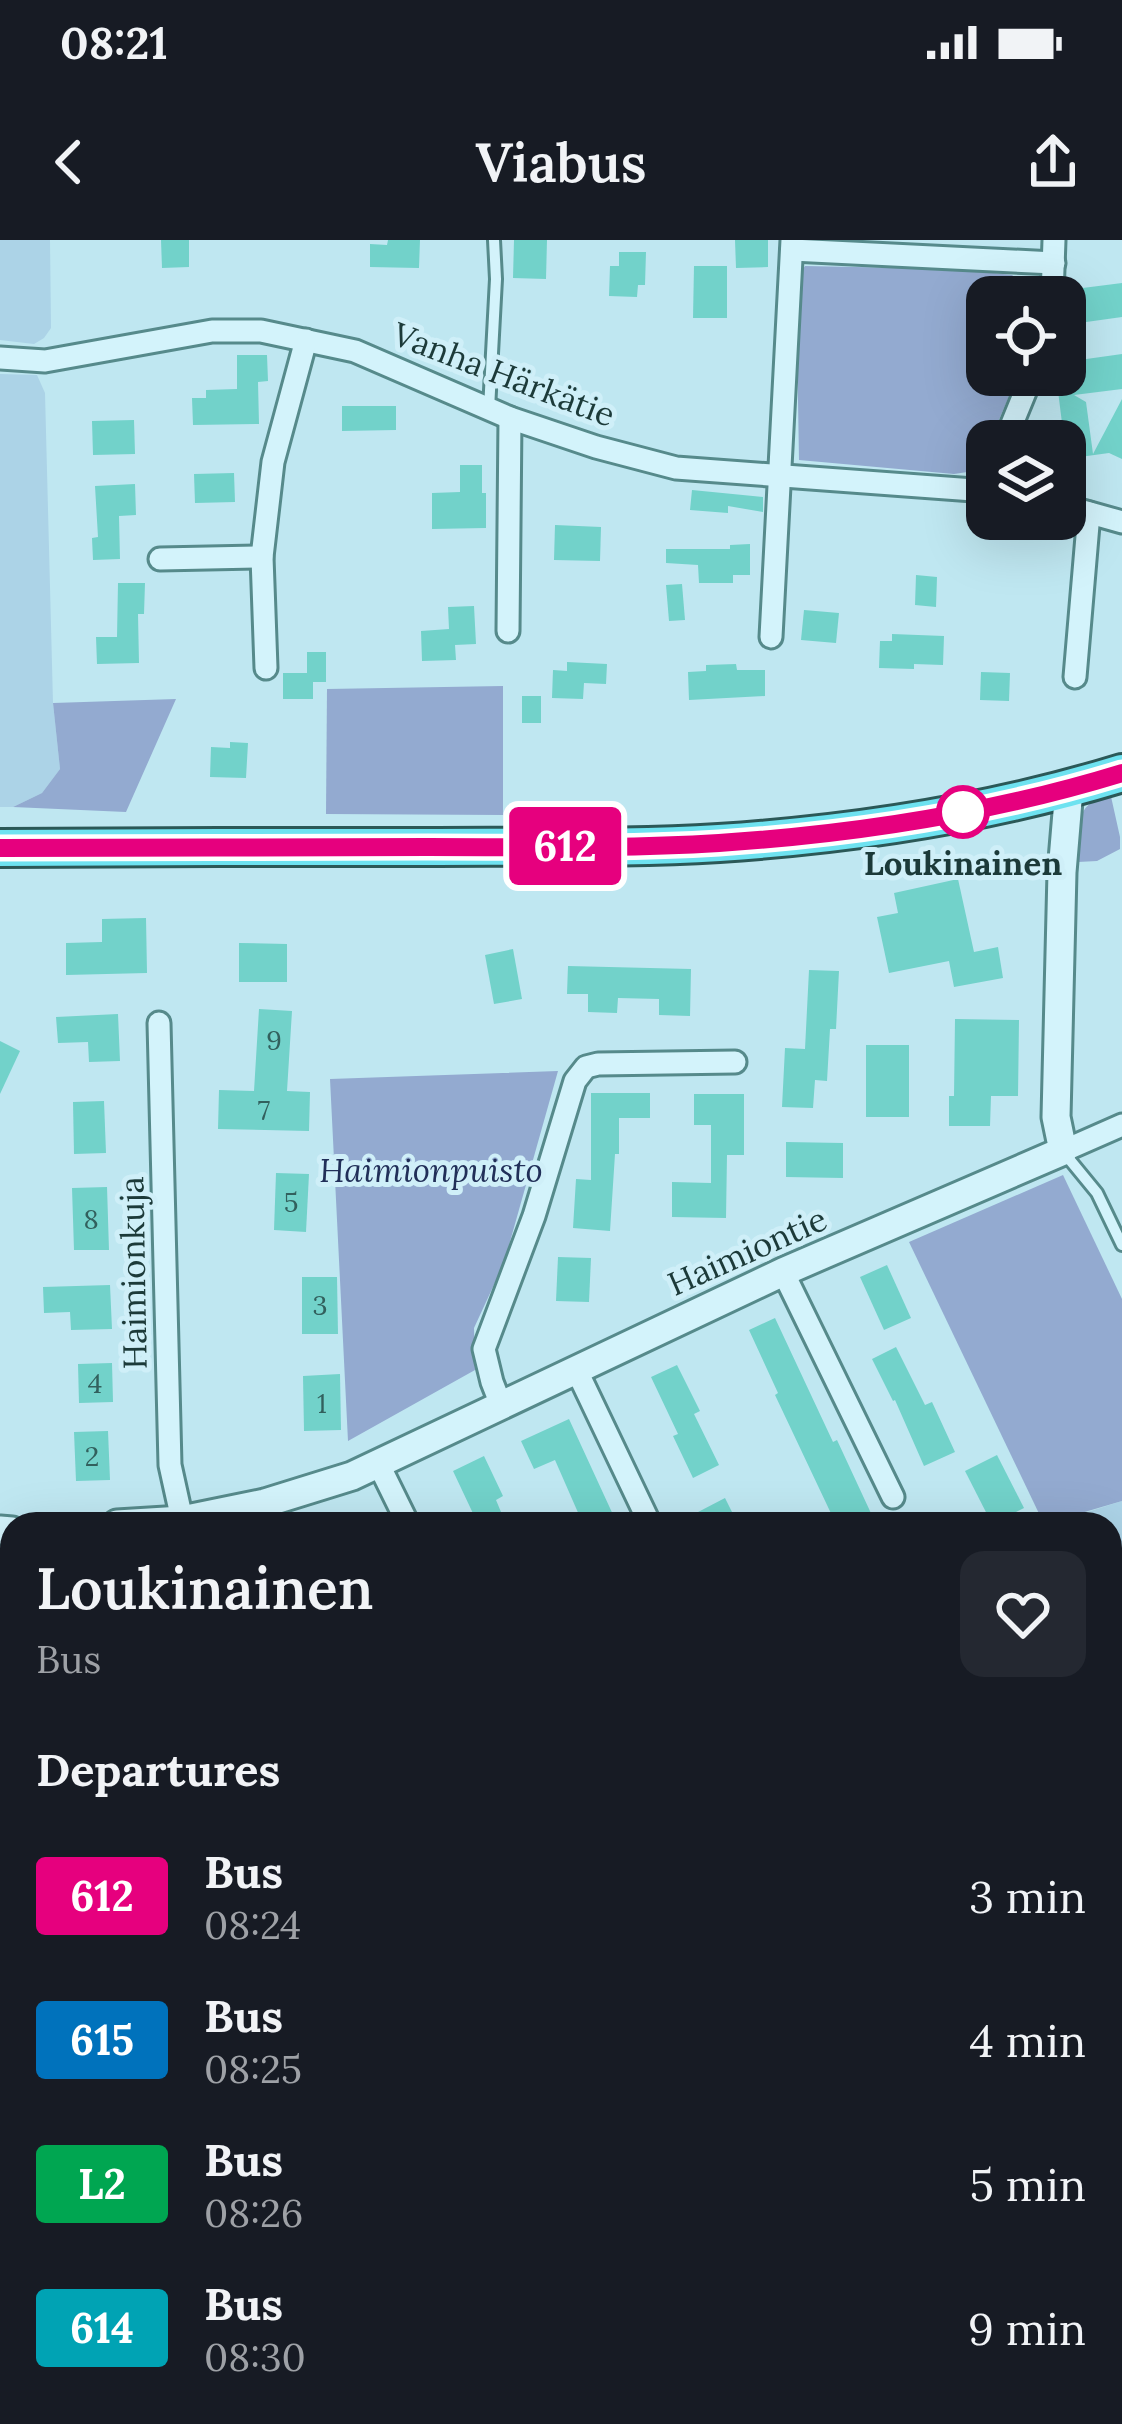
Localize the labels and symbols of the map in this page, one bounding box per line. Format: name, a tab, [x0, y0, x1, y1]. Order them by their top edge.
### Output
street label: Vanha Härkätie	[386, 312, 621, 436]
marker: Loukinainen	[938, 787, 988, 837]
line badge: 612	[496, 807, 634, 885]
place label: Loukinainen	[864, 842, 1062, 884]
house number: 9	[266, 1023, 282, 1057]
house number: 7	[258, 1093, 270, 1127]
park label: Haimionpuisto	[319, 1149, 543, 1191]
street label: Haimionkuja	[110, 1176, 156, 1370]
house number: 5	[284, 1185, 298, 1219]
street label: Haimiontie	[661, 1197, 833, 1305]
house number: 8	[83, 1202, 99, 1236]
house number: 3	[312, 1288, 328, 1322]
house number: 4	[88, 1366, 102, 1400]
house number: 1	[317, 1386, 327, 1420]
house number: 2	[85, 1439, 99, 1473]

